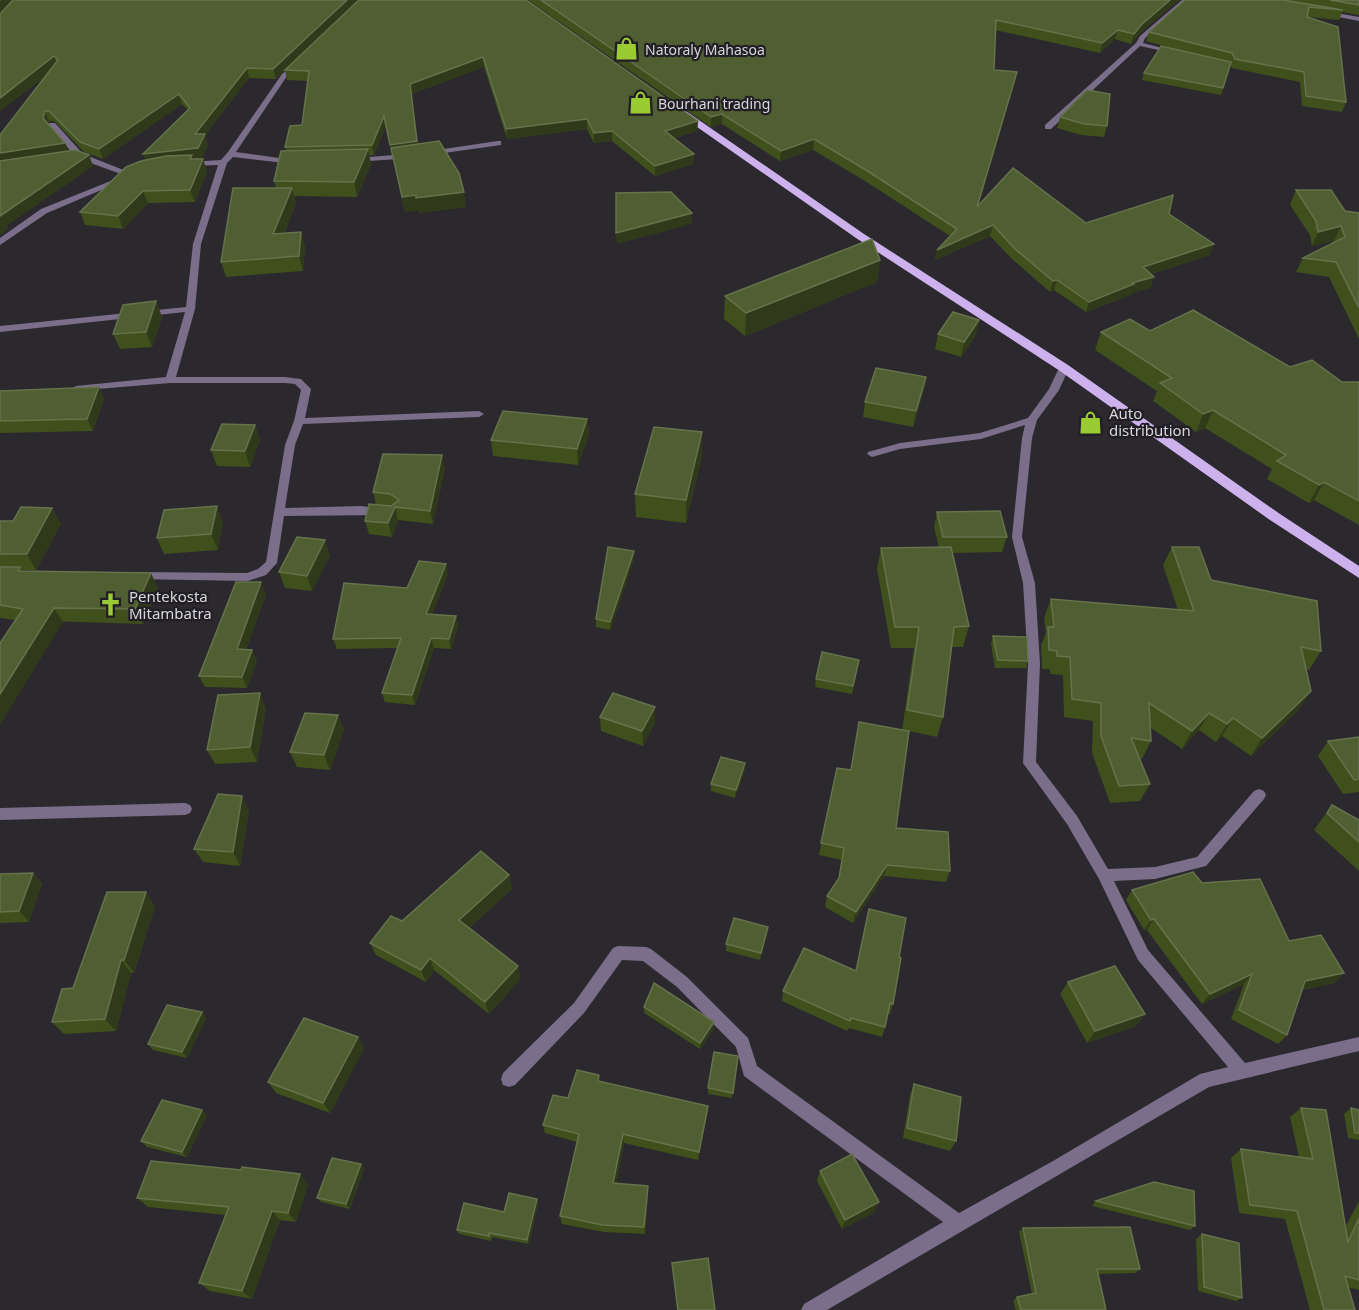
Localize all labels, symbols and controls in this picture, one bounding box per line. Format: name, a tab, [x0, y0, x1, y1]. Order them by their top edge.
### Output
shop icon: Natoraly Mahasoa	[614, 36, 640, 62]
place label: Natoraly Mahasoa	[645, 40, 765, 59]
shop icon: Bourhani trading	[627, 90, 653, 116]
place label: Bourhani trading	[658, 94, 770, 113]
place label: Auto distribution	[1109, 403, 1191, 440]
shop icon: Auto distribution	[1078, 409, 1104, 435]
place label: Pentekosta Mitambatra	[129, 586, 212, 623]
church icon: Pentekosta Mitambatra	[98, 592, 124, 618]

